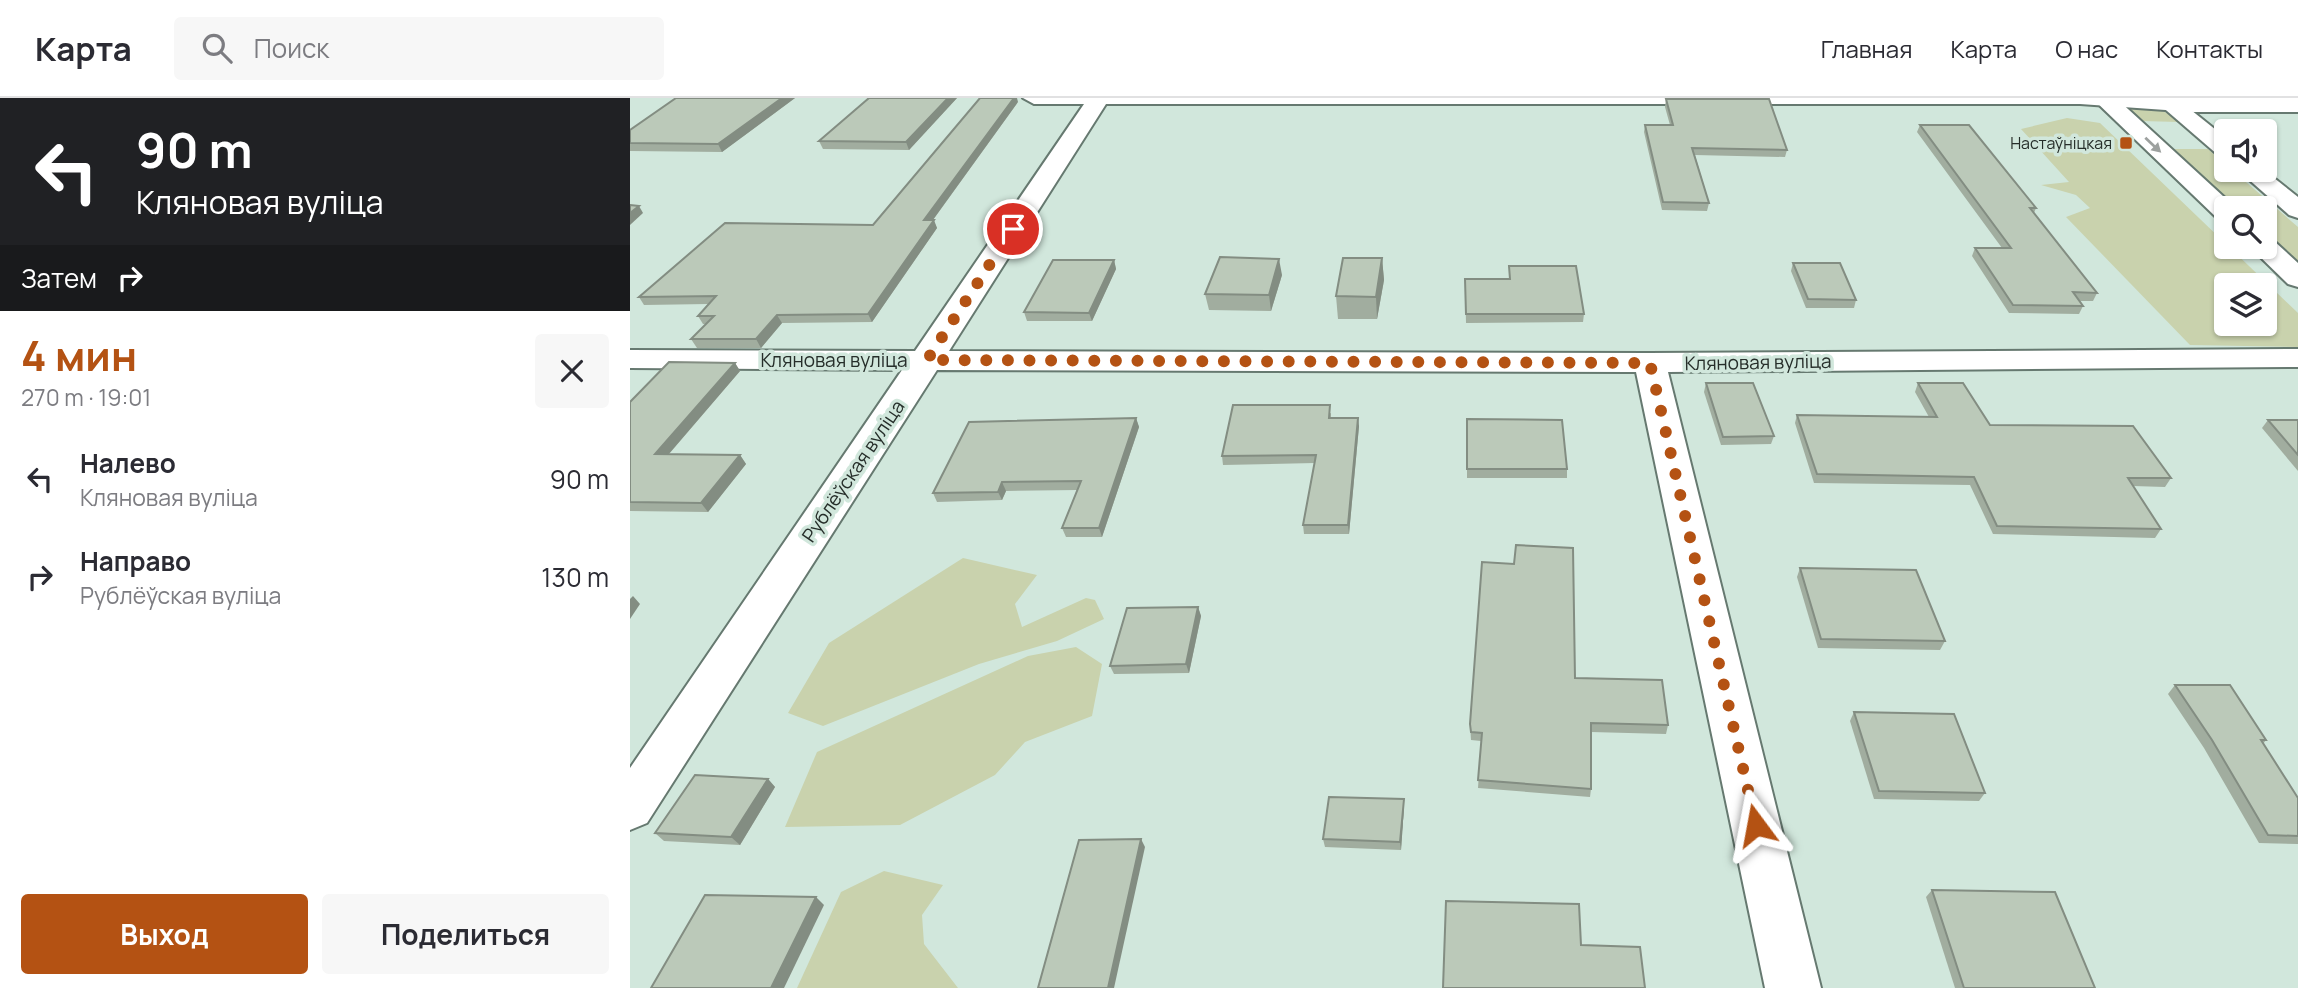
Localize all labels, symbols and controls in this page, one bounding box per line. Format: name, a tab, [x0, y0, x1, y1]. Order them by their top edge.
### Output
search box	[174, 17, 664, 80]
text: Карта	[35, 26, 132, 71]
icon: search	[198, 29, 236, 67]
text: Поиск	[254, 30, 329, 66]
text: Главная	[1821, 32, 1912, 65]
text: Карта	[1950, 32, 2017, 65]
text: О нас	[2055, 32, 2118, 65]
text: Контакты	[2156, 32, 2263, 65]
text: 90 m	[136, 116, 253, 183]
map controls	[2214, 119, 2277, 336]
button: sound	[2214, 119, 2277, 182]
icon: left	[21, 126, 112, 217]
place label: Настаўніцкая	[2010, 132, 2112, 154]
marker: Настаўніцкая	[2118, 135, 2134, 151]
one-way arrow	[2144, 136, 2161, 152]
text: Кляновая вуліца	[136, 180, 383, 224]
button: search	[2214, 196, 2277, 259]
pin	[983, 199, 1043, 259]
icon: arrive	[994, 210, 1032, 248]
icon: right	[111, 259, 149, 297]
text: Затем	[21, 260, 97, 296]
button: layers	[2214, 273, 2277, 336]
text: 4 мин	[21, 326, 137, 384]
button: close	[535, 334, 609, 408]
street label: Кляновая вуліца	[761, 347, 907, 373]
street label: Кляновая вуліца	[1684, 348, 1832, 376]
text: 270 m · 19:01	[21, 381, 151, 413]
street label: Рублёўская вуліца	[796, 395, 910, 547]
text: Налево	[80, 445, 176, 481]
icon: left	[21, 460, 59, 498]
text: 90 m	[550, 461, 609, 497]
text: Кляновая вуліца	[80, 481, 258, 513]
text: Направо	[80, 543, 191, 579]
icon: right	[21, 558, 59, 596]
text: 130 m	[541, 559, 609, 595]
text: Рублёўская вуліца	[80, 579, 281, 611]
position arrow	[1719, 788, 1793, 862]
button: Выход	[21, 894, 308, 974]
button: Поделиться	[322, 894, 609, 974]

